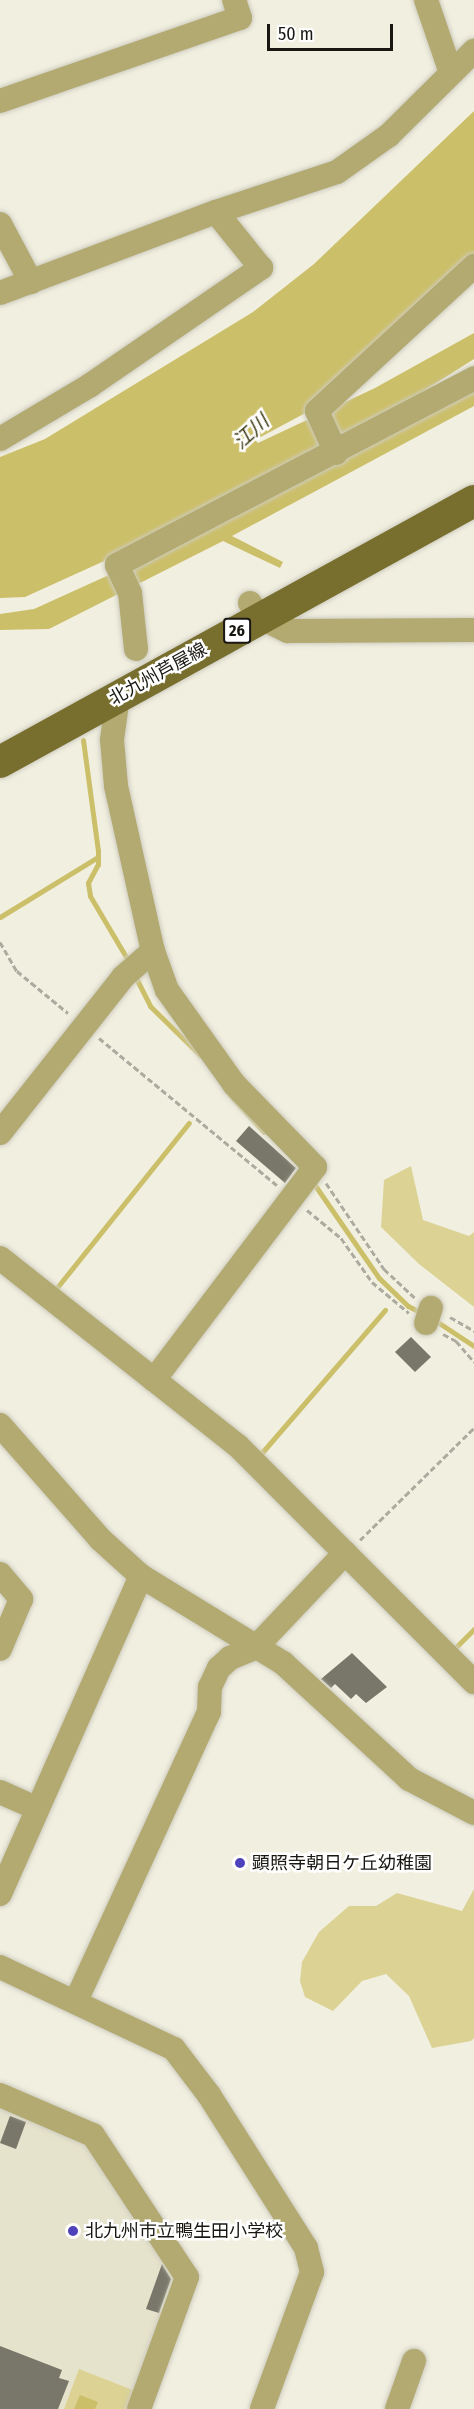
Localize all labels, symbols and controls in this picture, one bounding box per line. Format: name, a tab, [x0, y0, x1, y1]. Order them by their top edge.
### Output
scale bar	[270, 12, 396, 50]
text: 50 m	[278, 23, 314, 45]
water label: 江川	[228, 410, 274, 454]
road number: 26	[222, 618, 252, 644]
street label: 北九州芦屋線	[106, 638, 210, 710]
place label: 顕照寺朝日ケ丘幼稚園	[252, 1852, 432, 1874]
marker: 顕照寺朝日ケ丘幼稚園	[233, 1856, 247, 1870]
place label: 北九州市立鴨生田小学校	[85, 2220, 283, 2242]
marker: 北九州市立鴨生田小学校	[66, 2224, 80, 2238]

